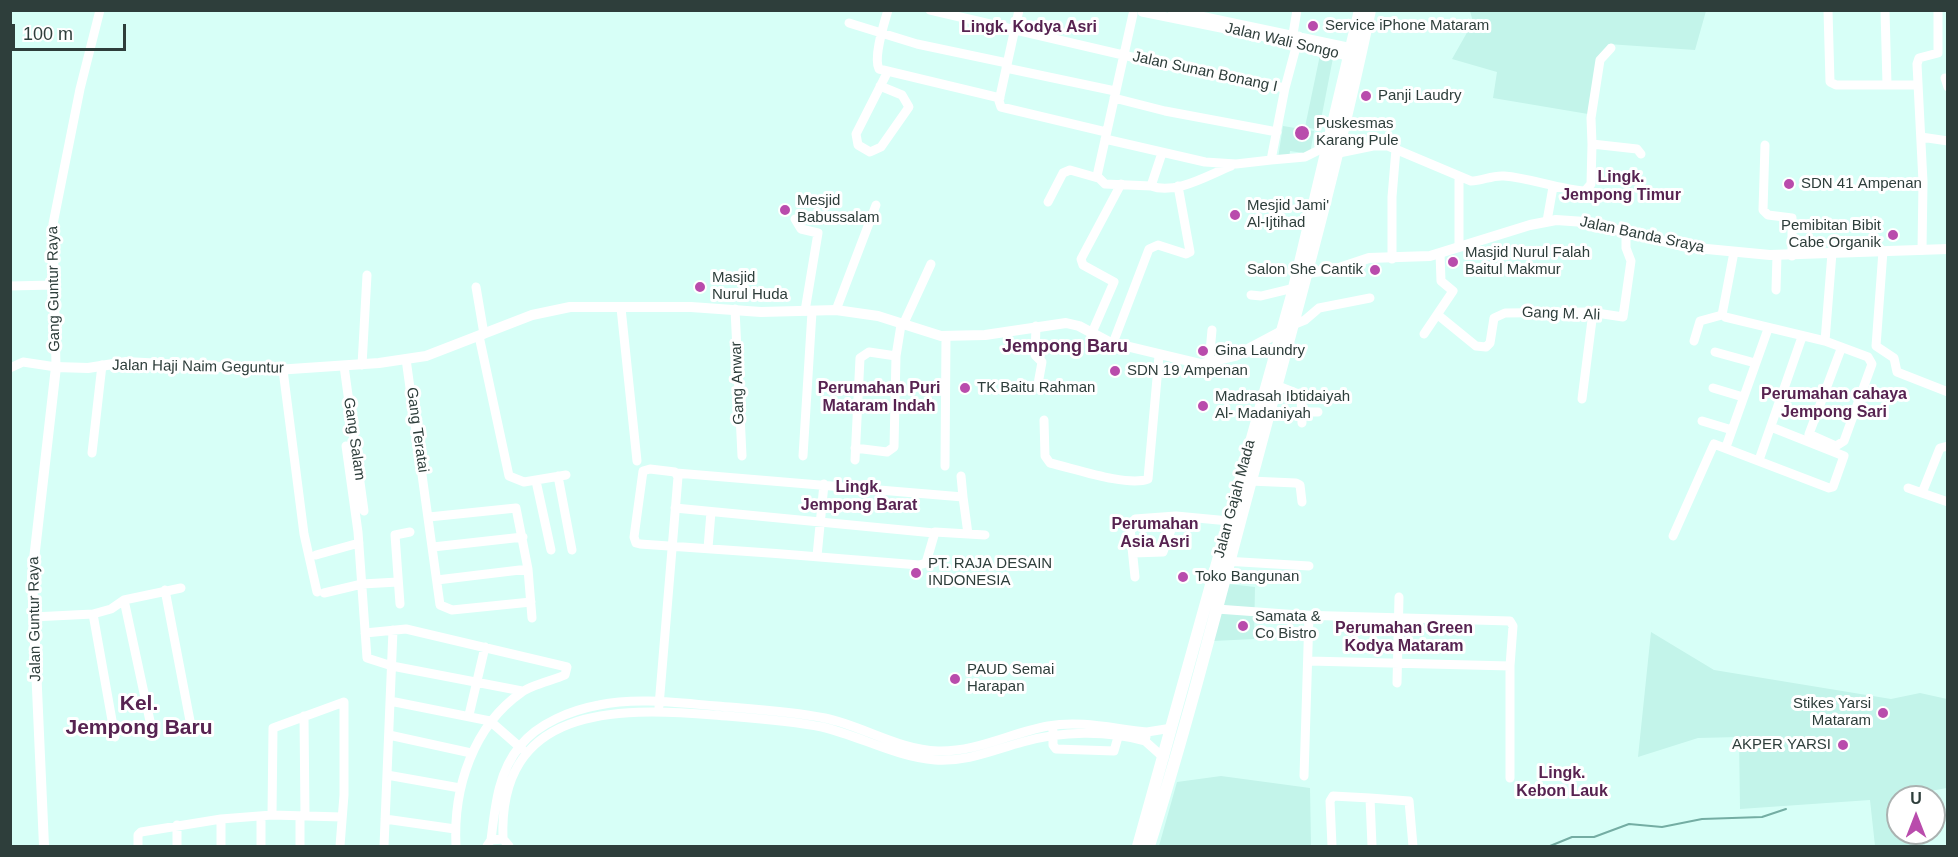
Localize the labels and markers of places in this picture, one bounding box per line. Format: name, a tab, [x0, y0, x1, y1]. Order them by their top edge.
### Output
place label: Service iPhone Mataram	[1325, 17, 1489, 35]
marker: Service iPhone Mataram	[1306, 19, 1320, 33]
place label: Panji Laudry	[1378, 87, 1461, 105]
marker: Panji Laudry	[1359, 89, 1373, 103]
place label: Puskesmas Karang Pule	[1316, 115, 1399, 150]
marker: Puskesmas Karang Pule	[1293, 124, 1311, 142]
place label: SDN 41 Ampenan	[1801, 175, 1922, 193]
marker: SDN 41 Ampenan	[1782, 177, 1796, 191]
place label: Mesjid Babussalam	[797, 192, 880, 227]
place label: Mesjid Jami' Al-Ijtihad	[1247, 197, 1329, 232]
marker: Mesjid Babussalam	[778, 203, 792, 217]
marker: Mesjid Jami' Al-Ijtihad	[1228, 208, 1242, 222]
place label: Pemibitan Bibit Cabe Organik	[1781, 217, 1881, 252]
marker: Pemibitan Bibit Cabe Organik	[1886, 228, 1900, 242]
place label: Masjid Nurul Falah Baitul Makmur	[1465, 244, 1590, 279]
marker: Masjid Nurul Falah Baitul Makmur	[1446, 255, 1460, 269]
place label: Salon She Cantik	[1247, 261, 1363, 279]
marker: Salon She Cantik	[1368, 263, 1382, 277]
place label: Masjid Nurul Huda	[712, 269, 788, 304]
marker: Masjid Nurul Huda	[693, 280, 707, 294]
place label: Gina Laundry	[1215, 342, 1305, 360]
marker: Gina Laundry	[1196, 344, 1210, 358]
place label: SDN 19 Ampenan	[1127, 362, 1248, 380]
marker: SDN 19 Ampenan	[1108, 364, 1122, 378]
place label: TK Baitu Rahman	[977, 379, 1095, 397]
marker: TK Baitu Rahman	[958, 381, 972, 395]
place label: Madrasah Ibtidaiyah Al- Madaniyah	[1215, 388, 1350, 423]
marker: Madrasah Ibtidaiyah Al- Madaniyah	[1196, 399, 1210, 413]
place label: PT. RAJA DESAIN INDONESIA	[928, 555, 1052, 590]
marker: PT. RAJA DESAIN INDONESIA	[909, 566, 923, 580]
place label: Toko Bangunan	[1195, 568, 1299, 586]
marker: Toko Bangunan	[1176, 570, 1190, 584]
place label: Samata & Co Bistro	[1255, 608, 1321, 643]
marker: Samata & Co Bistro	[1236, 619, 1250, 633]
place label: PAUD Semai Harapan	[967, 661, 1054, 696]
marker: PAUD Semai Harapan	[948, 672, 962, 686]
place label: Stikes Yarsi Mataram	[1793, 695, 1871, 730]
marker: Stikes Yarsi Mataram	[1876, 706, 1890, 720]
place label: AKPER YARSI	[1732, 736, 1831, 754]
marker: AKPER YARSI	[1836, 738, 1850, 752]

